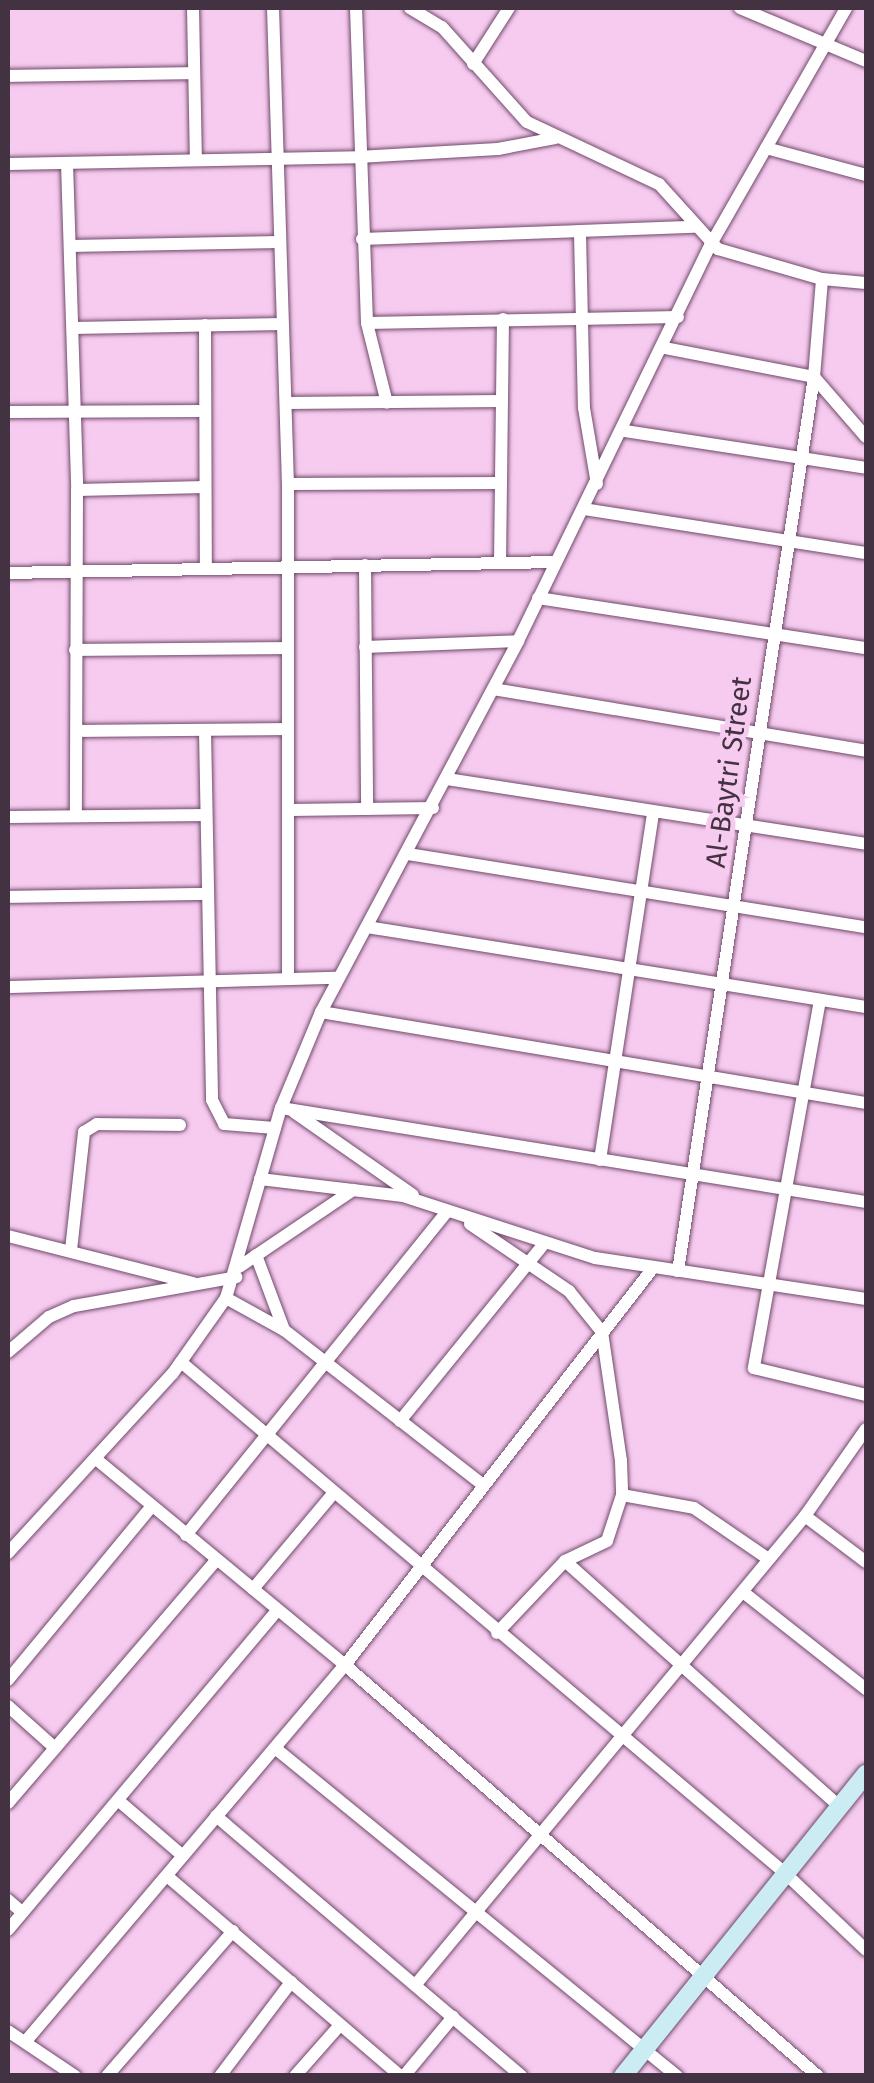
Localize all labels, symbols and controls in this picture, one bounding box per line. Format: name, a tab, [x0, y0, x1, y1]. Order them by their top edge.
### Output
street label: Al-Baytri Street	[699, 674, 759, 870]

